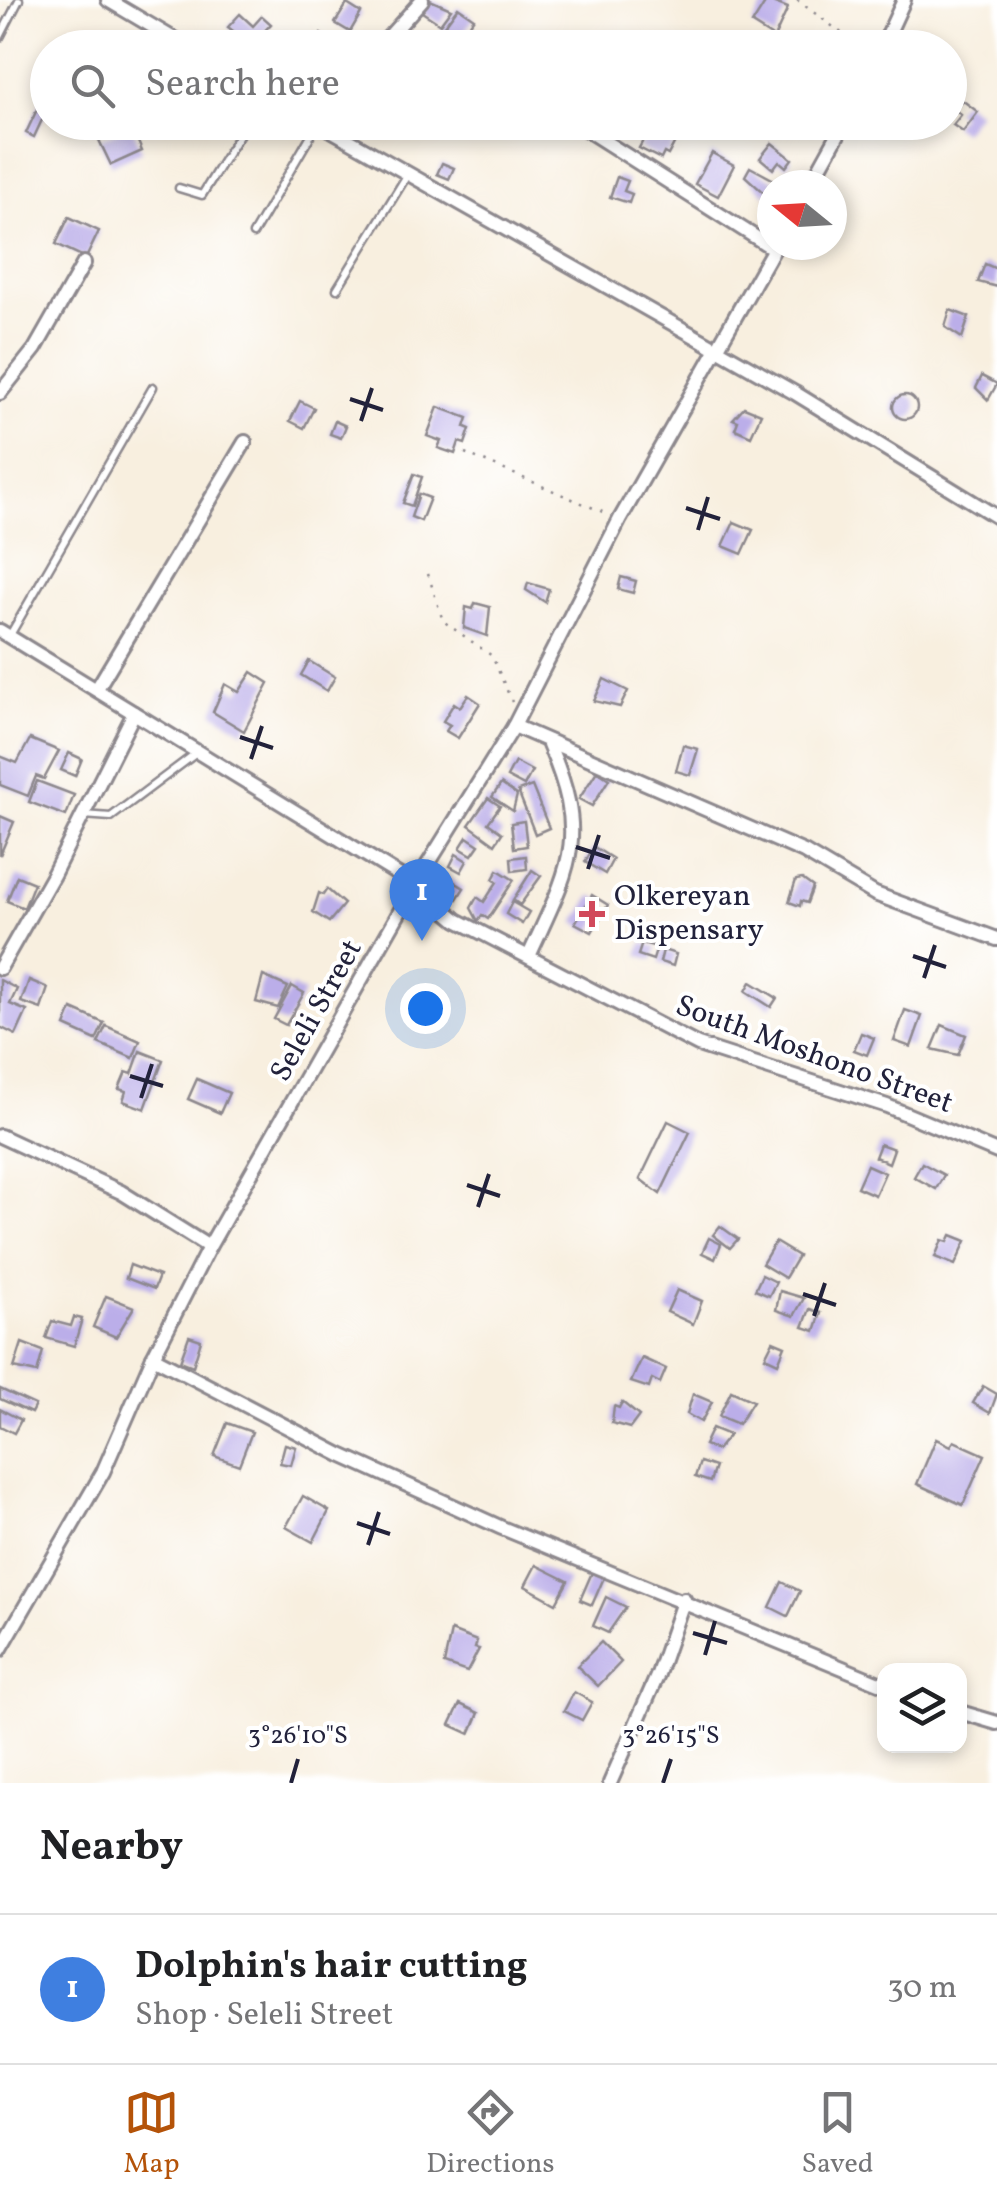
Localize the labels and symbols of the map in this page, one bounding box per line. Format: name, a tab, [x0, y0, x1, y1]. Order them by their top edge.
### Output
north arrow	[757, 170, 847, 260]
pin: 1	[390, 858, 454, 941]
place label: Olkereyan Dispensary	[614, 876, 764, 952]
marker: Olkereyan Dispensary	[579, 901, 605, 927]
street label: Seleli Street	[261, 932, 373, 1090]
your location	[400, 983, 451, 1034]
street label: South Moshono Street	[669, 985, 959, 1125]
text: 3°26'10"S	[248, 1719, 348, 1754]
text: 3°26'15"S	[622, 1719, 720, 1754]

